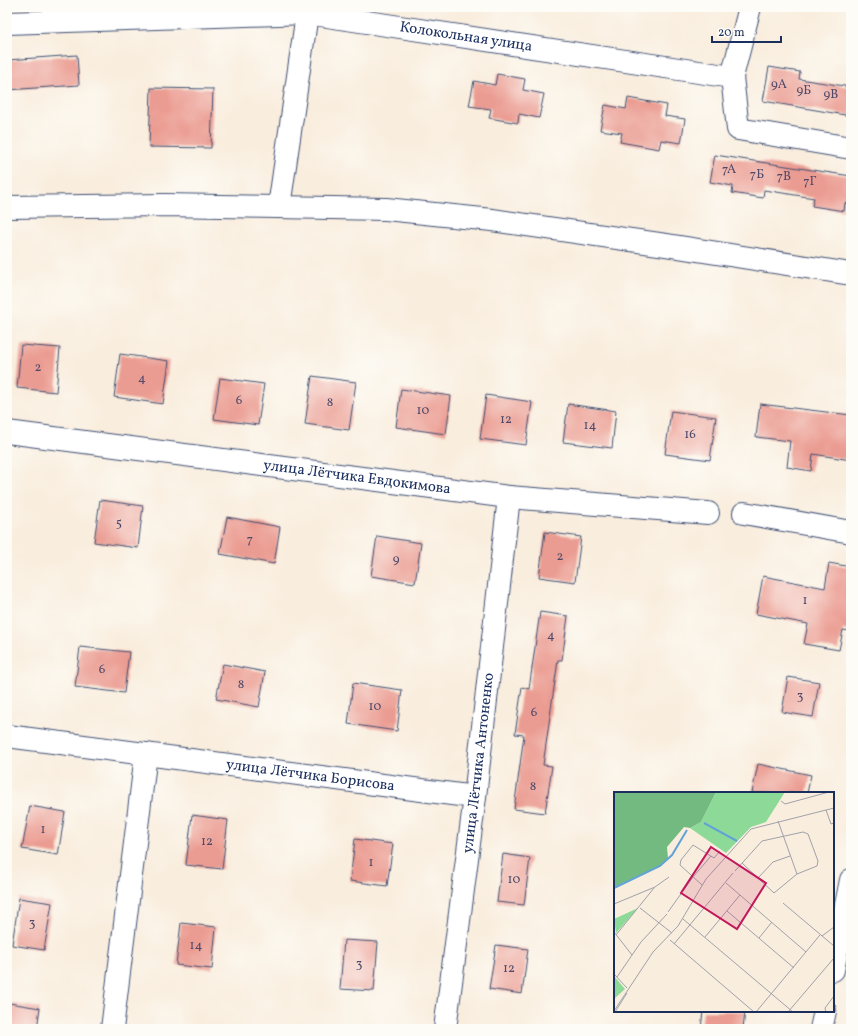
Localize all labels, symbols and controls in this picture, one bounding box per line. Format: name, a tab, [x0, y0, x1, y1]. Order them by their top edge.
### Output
street label: Колокольная улица	[398, 17, 534, 57]
scale bar	[712, 18, 781, 44]
text: 20 m	[718, 25, 745, 41]
house number: 9А	[771, 76, 787, 94]
house number: 9Б	[797, 82, 811, 100]
house number: 9В	[824, 86, 838, 104]
house number: 7А	[722, 161, 736, 179]
house number: 7Б	[750, 166, 764, 184]
house number: 7В	[777, 168, 791, 186]
house number: 7Г	[803, 173, 817, 191]
house number: 2	[35, 359, 42, 377]
house number: 4	[138, 370, 146, 388]
house number: 6	[236, 392, 243, 410]
house number: 8	[327, 394, 333, 412]
house number: 10	[417, 402, 430, 420]
house number: 12	[500, 411, 512, 429]
house number: 14	[584, 417, 597, 435]
house number: 16	[684, 426, 696, 444]
street label: улица Лётчика Евдокимова	[262, 455, 452, 500]
house number: 5	[116, 515, 122, 533]
house number: 7	[247, 531, 253, 549]
house number: 2	[557, 548, 564, 566]
house number: 9	[393, 551, 400, 569]
house number: 1	[802, 592, 808, 610]
house number: 4	[547, 627, 555, 645]
house number: 6	[99, 661, 106, 679]
street label: улица Лётчика Антоненко	[457, 672, 500, 855]
house number: 8	[238, 676, 244, 694]
house number: 3	[797, 688, 804, 706]
house number: 10	[369, 698, 382, 716]
house number: 6	[531, 704, 538, 722]
street label: улица Лётчика Борисова	[225, 754, 396, 797]
house number: 8	[530, 778, 536, 796]
inset map	[614, 792, 834, 1012]
house number: 1	[40, 821, 46, 839]
house number: 12	[201, 833, 213, 851]
house number: 1	[368, 854, 374, 872]
house number: 10	[508, 871, 521, 889]
house number: 3	[29, 915, 36, 933]
house number: 14	[190, 937, 203, 955]
house number: 3	[356, 956, 363, 974]
house number: 12	[503, 960, 515, 978]

